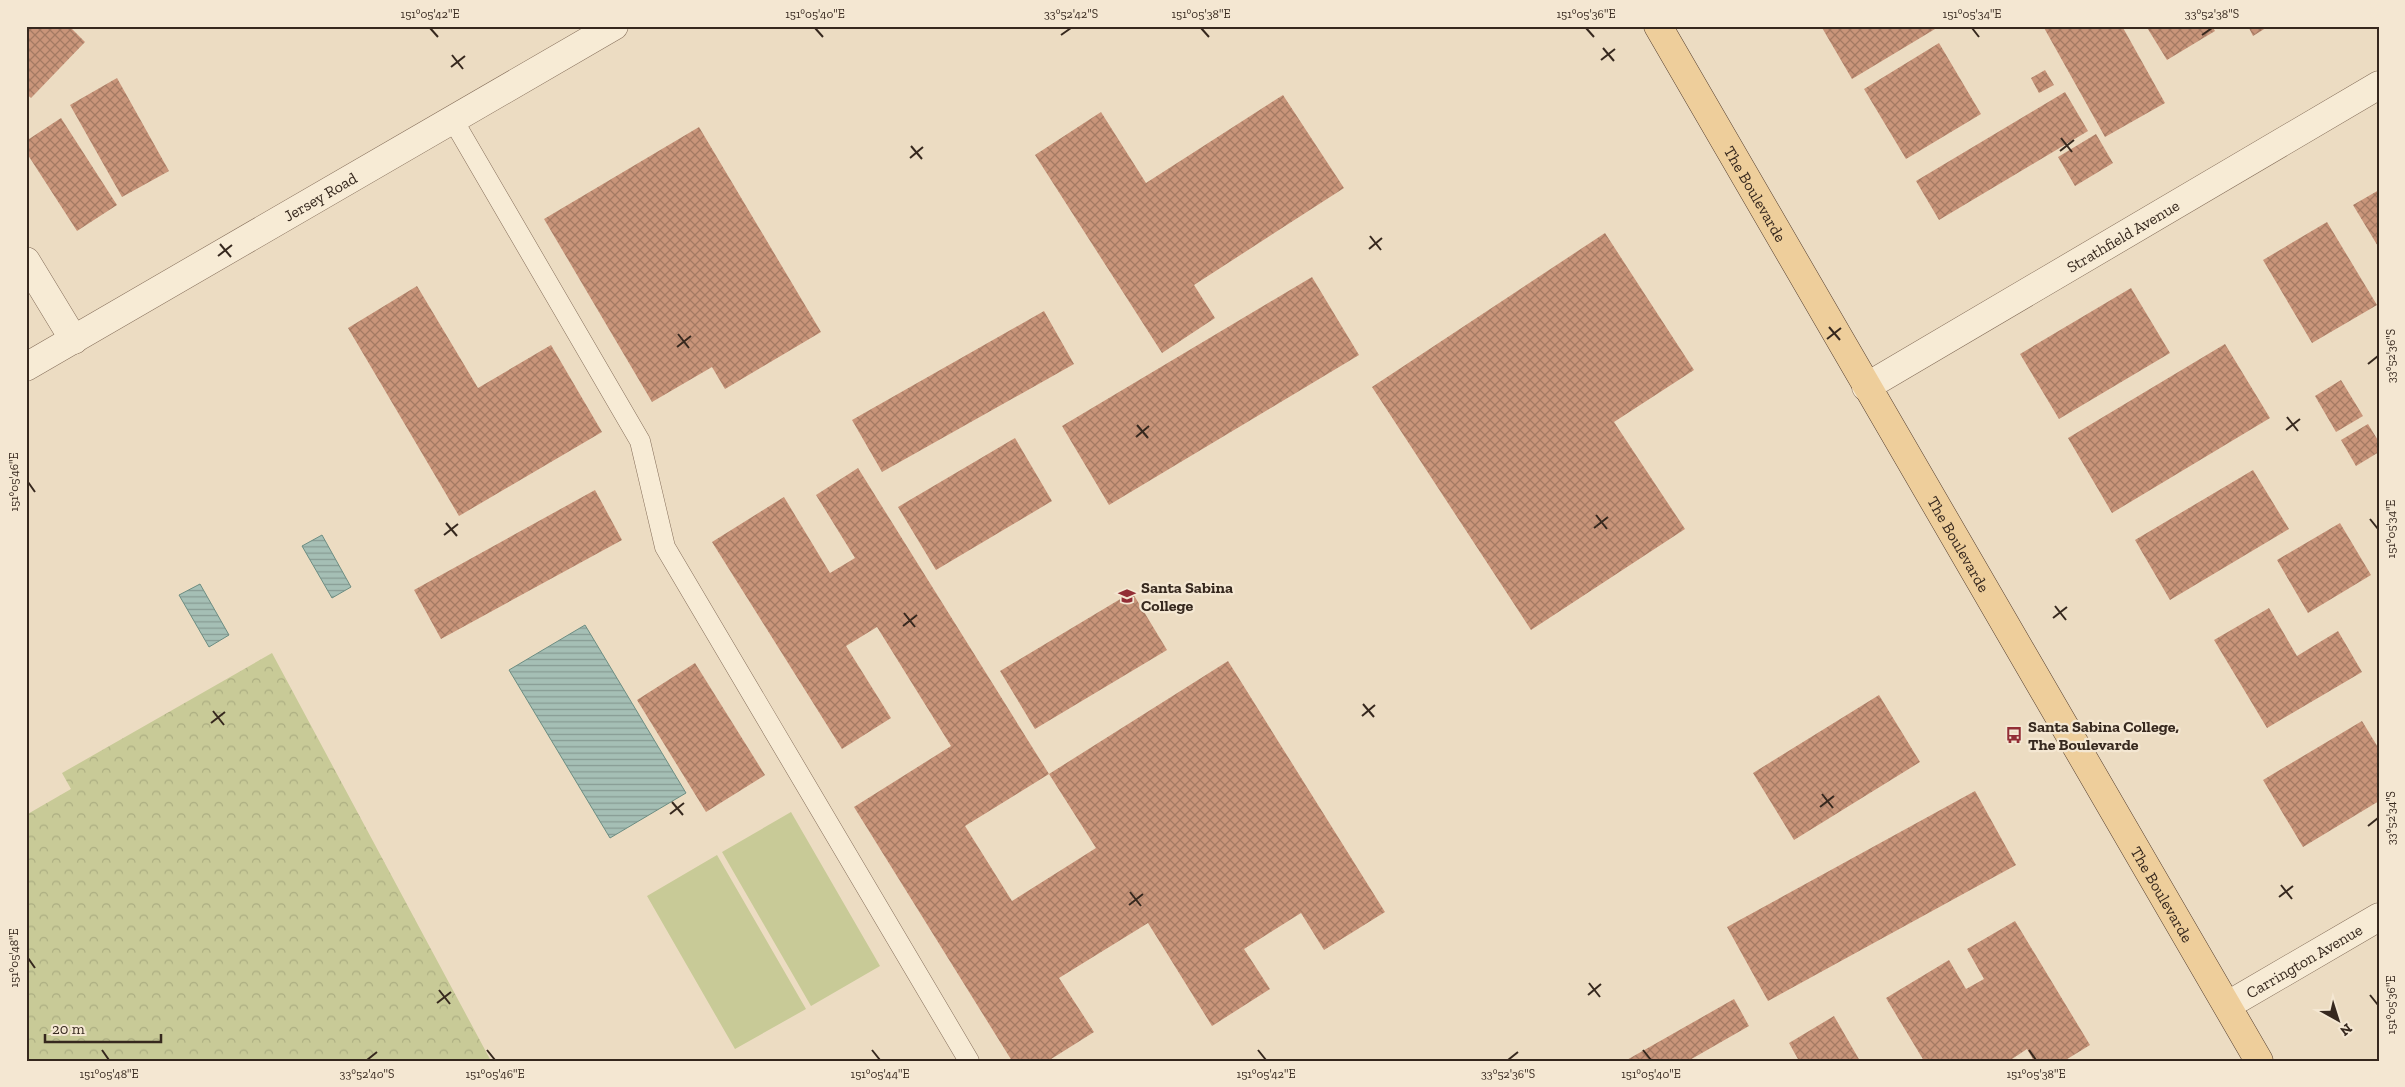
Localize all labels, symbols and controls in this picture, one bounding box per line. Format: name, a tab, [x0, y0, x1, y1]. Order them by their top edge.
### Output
text: 151°05'42"E	[401, 7, 459, 21]
text: 151°05'40"E	[785, 7, 845, 21]
text: 33°52'42"S	[1044, 7, 1098, 21]
text: 151°05'38"E	[1171, 7, 1231, 21]
text: 151°05'36"E	[1557, 7, 1615, 21]
text: 151°05'34"E	[1943, 7, 2001, 21]
text: 33°52'38"S	[2185, 7, 2239, 21]
street label: The Boulevarde	[1720, 143, 1790, 245]
street label: Jersey Road	[280, 168, 360, 225]
street label: Strathfield Avenue	[2063, 196, 2183, 277]
text: 33°52'36"S	[2384, 329, 2398, 383]
text: 151°05'46"E	[7, 452, 21, 512]
street label: The Boulevarde	[1923, 493, 1994, 595]
text: 151°05'34"E	[2384, 500, 2398, 558]
place label: Santa Sabina College	[1141, 578, 1233, 615]
school or university icon: Santa Sabina College	[1117, 586, 1137, 606]
place label: Santa Sabina College, The Boulevarde	[2028, 717, 2179, 754]
bus stop icon: Santa Sabina College, The Boulevarde	[2004, 725, 2024, 745]
text: 33°52'34"S	[2384, 791, 2398, 845]
street label: The Boulevarde	[2127, 843, 2197, 946]
street label: Carrington Avenue	[2243, 920, 2366, 1002]
text: 151°05'48"E	[7, 928, 21, 988]
text: 151°05'36"E	[2384, 976, 2398, 1034]
north arrow	[2312, 994, 2362, 1044]
scale bar	[45, 1012, 161, 1044]
text: 20 m	[52, 1020, 85, 1038]
text: N	[2336, 1020, 2355, 1040]
text: 151°05'48"E	[79, 1067, 139, 1081]
text: 33°52'40"S	[340, 1067, 394, 1081]
text: 151°05'46"E	[465, 1067, 525, 1081]
text: 151°05'44"E	[851, 1067, 909, 1081]
text: 151°05'42"E	[1237, 1067, 1295, 1081]
text: 33°52'36"S	[1481, 1067, 1535, 1081]
text: 151°05'40"E	[1621, 1067, 1681, 1081]
text: 151°05'38"E	[2006, 1067, 2066, 1081]

